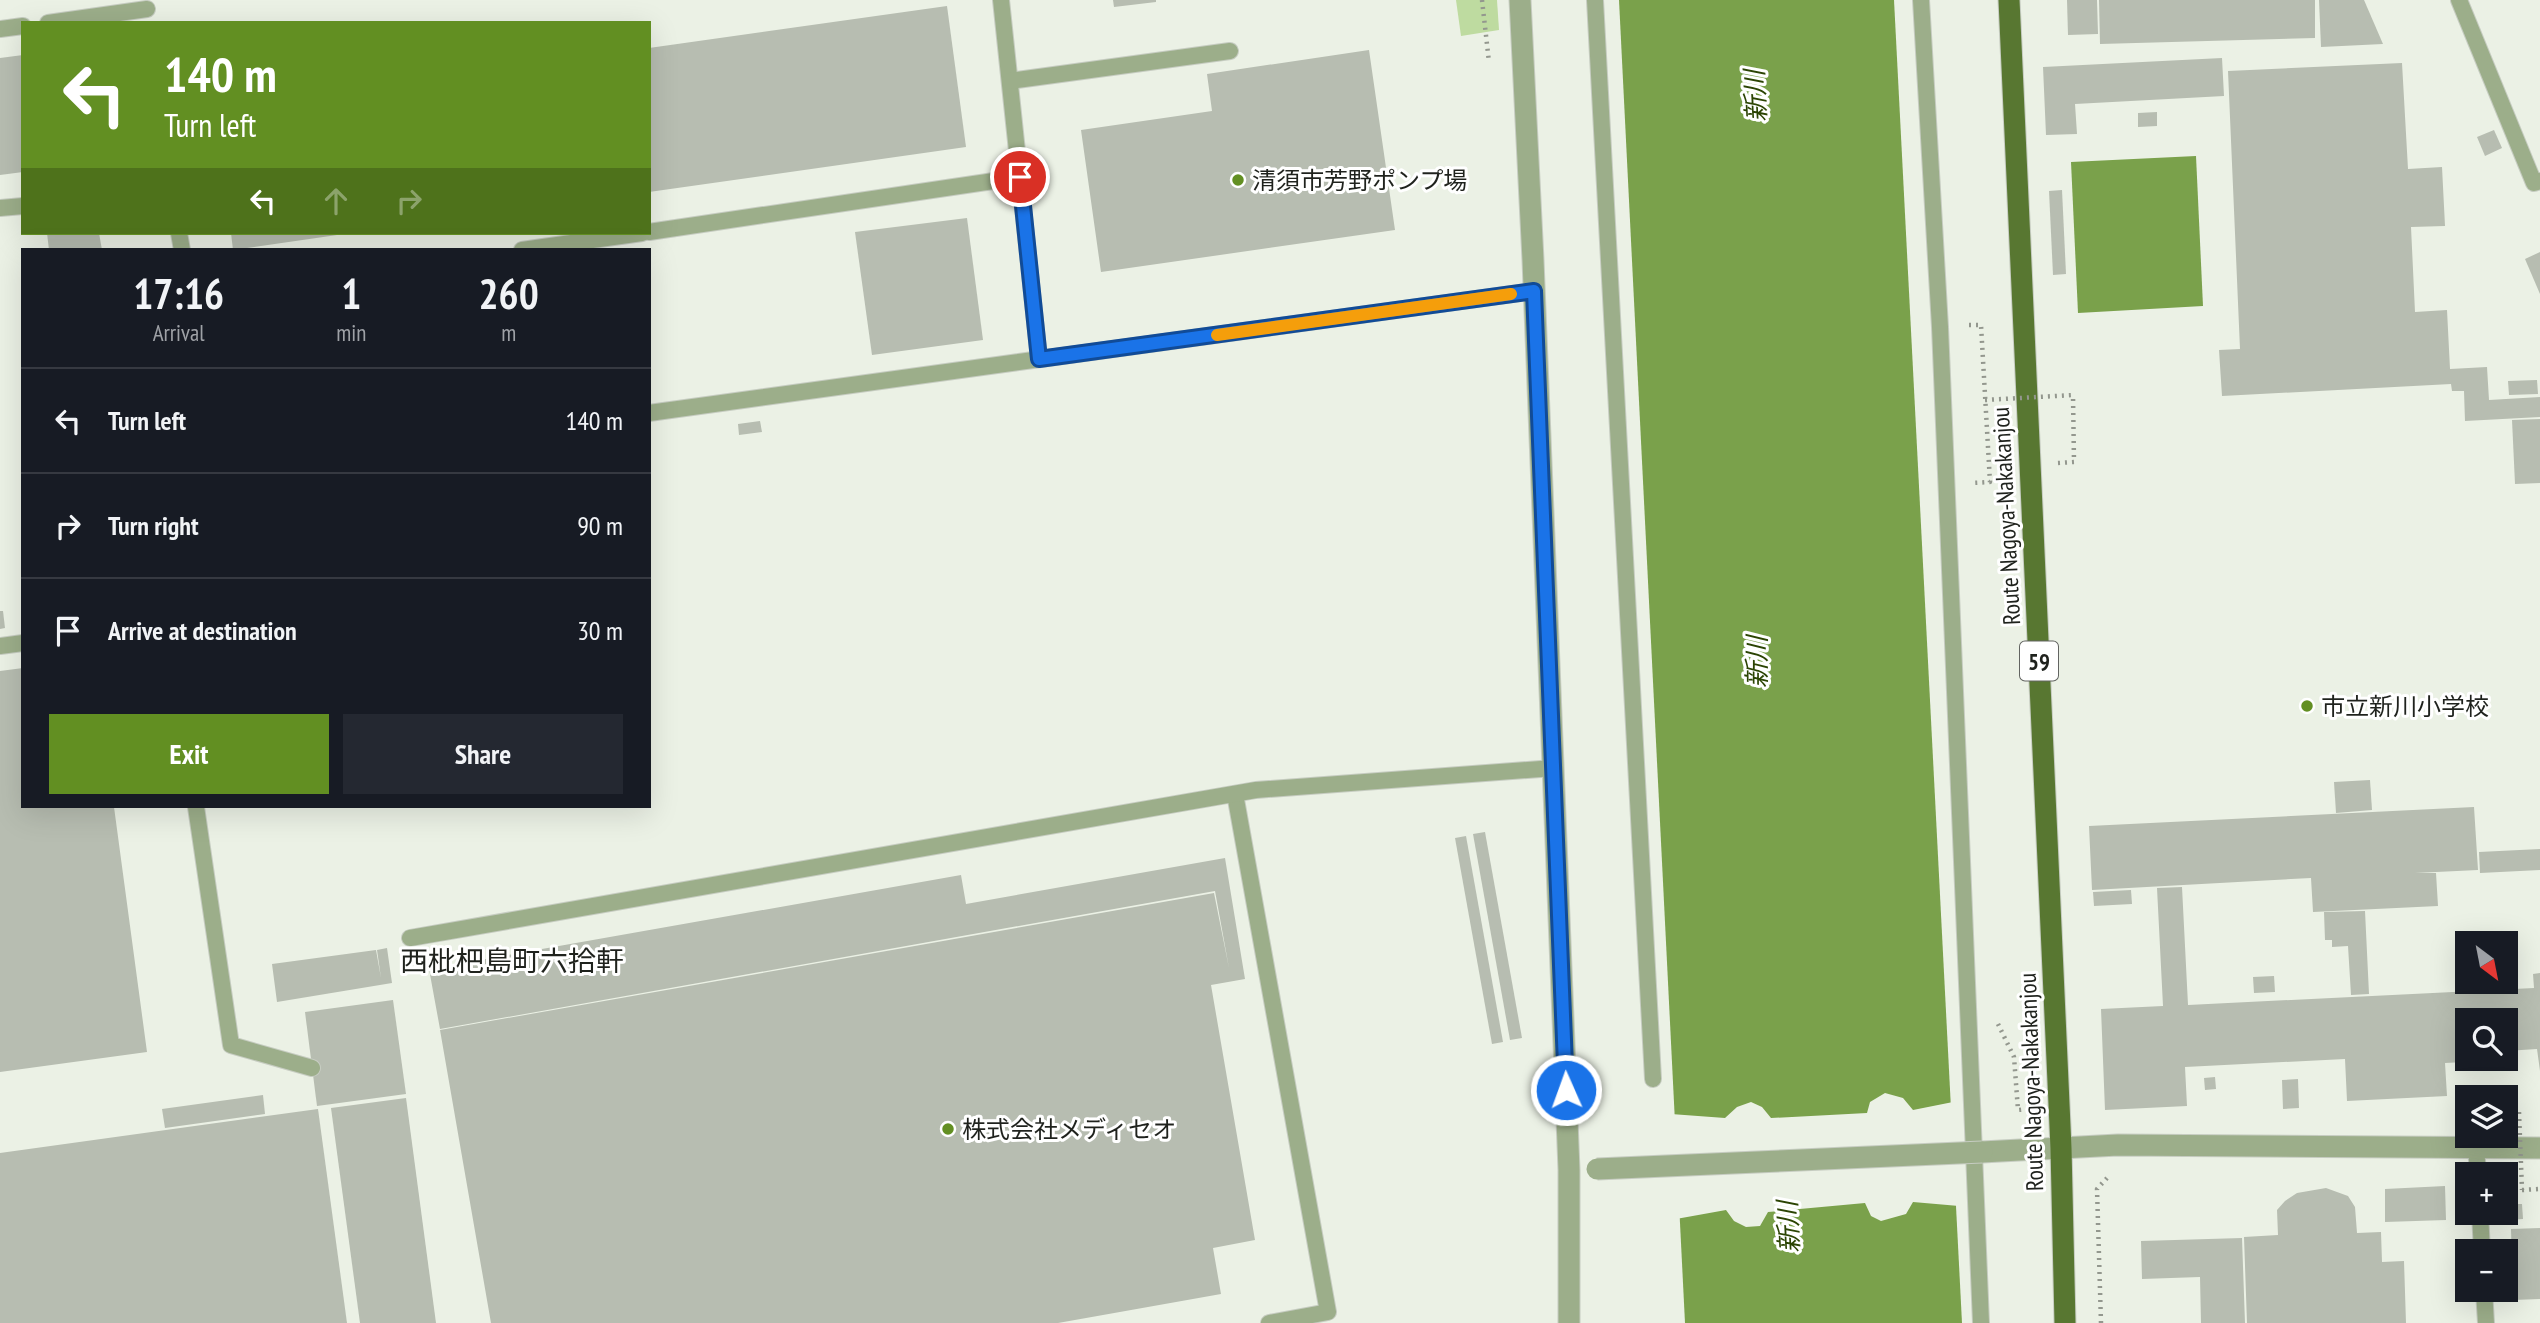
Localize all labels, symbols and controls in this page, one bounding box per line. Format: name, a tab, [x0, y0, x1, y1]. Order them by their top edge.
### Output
text: 140 m	[164, 42, 277, 106]
icon: left	[49, 49, 140, 140]
water label: 新川	[1737, 66, 1773, 123]
text: Turn left	[164, 104, 256, 146]
pin	[990, 147, 1050, 207]
icon: arrive	[1001, 158, 1039, 196]
place label: 清須市芳野ポンプ場	[1252, 165, 1467, 196]
marker: 清須市芳野ポンプ場	[1230, 172, 1246, 188]
icon: left	[244, 182, 282, 220]
icon: ahead	[317, 182, 355, 220]
icon: right	[390, 182, 428, 220]
text: 17:16	[133, 266, 224, 321]
text: 1	[341, 266, 361, 321]
text: 260	[479, 266, 539, 321]
text: Arrival	[153, 318, 205, 347]
text: min	[336, 318, 366, 347]
text: m	[501, 318, 516, 347]
icon: left	[49, 402, 87, 440]
text: Turn left	[108, 404, 186, 437]
text: 140 m	[565, 404, 623, 437]
street label: Route Nagoya-Nakakanjou	[1985, 406, 2027, 626]
icon: right	[49, 507, 87, 545]
text: Turn right	[108, 509, 199, 542]
text: 90 m	[577, 509, 623, 542]
icon: arrive	[49, 612, 87, 650]
text: Arrive at destination	[108, 614, 297, 647]
text: 30 m	[577, 614, 623, 647]
water label: 新川	[1740, 633, 1773, 688]
road number: 59	[2020, 642, 2058, 680]
place label: 市立新川小学校	[2321, 691, 2489, 722]
marker: 市立新川小学校	[2299, 698, 2315, 714]
button: Exit	[49, 714, 329, 794]
button: Share	[343, 714, 623, 794]
north arrow	[2455, 931, 2518, 994]
map controls	[2455, 931, 2518, 1302]
district label: 西枇杷島町六拾軒	[400, 942, 624, 979]
street label: Route Nagoya-Nakakanjou	[2012, 972, 2050, 1192]
button: search	[2455, 1008, 2518, 1071]
position arrow	[1529, 1053, 1603, 1127]
button: layers	[2455, 1085, 2518, 1148]
place label: 株式会社メディセオ	[962, 1114, 1176, 1145]
marker: 株式会社メディセオ	[940, 1121, 956, 1137]
button: +	[2455, 1162, 2518, 1225]
water label: 新川	[1770, 1197, 1806, 1254]
button: −	[2455, 1239, 2518, 1302]

